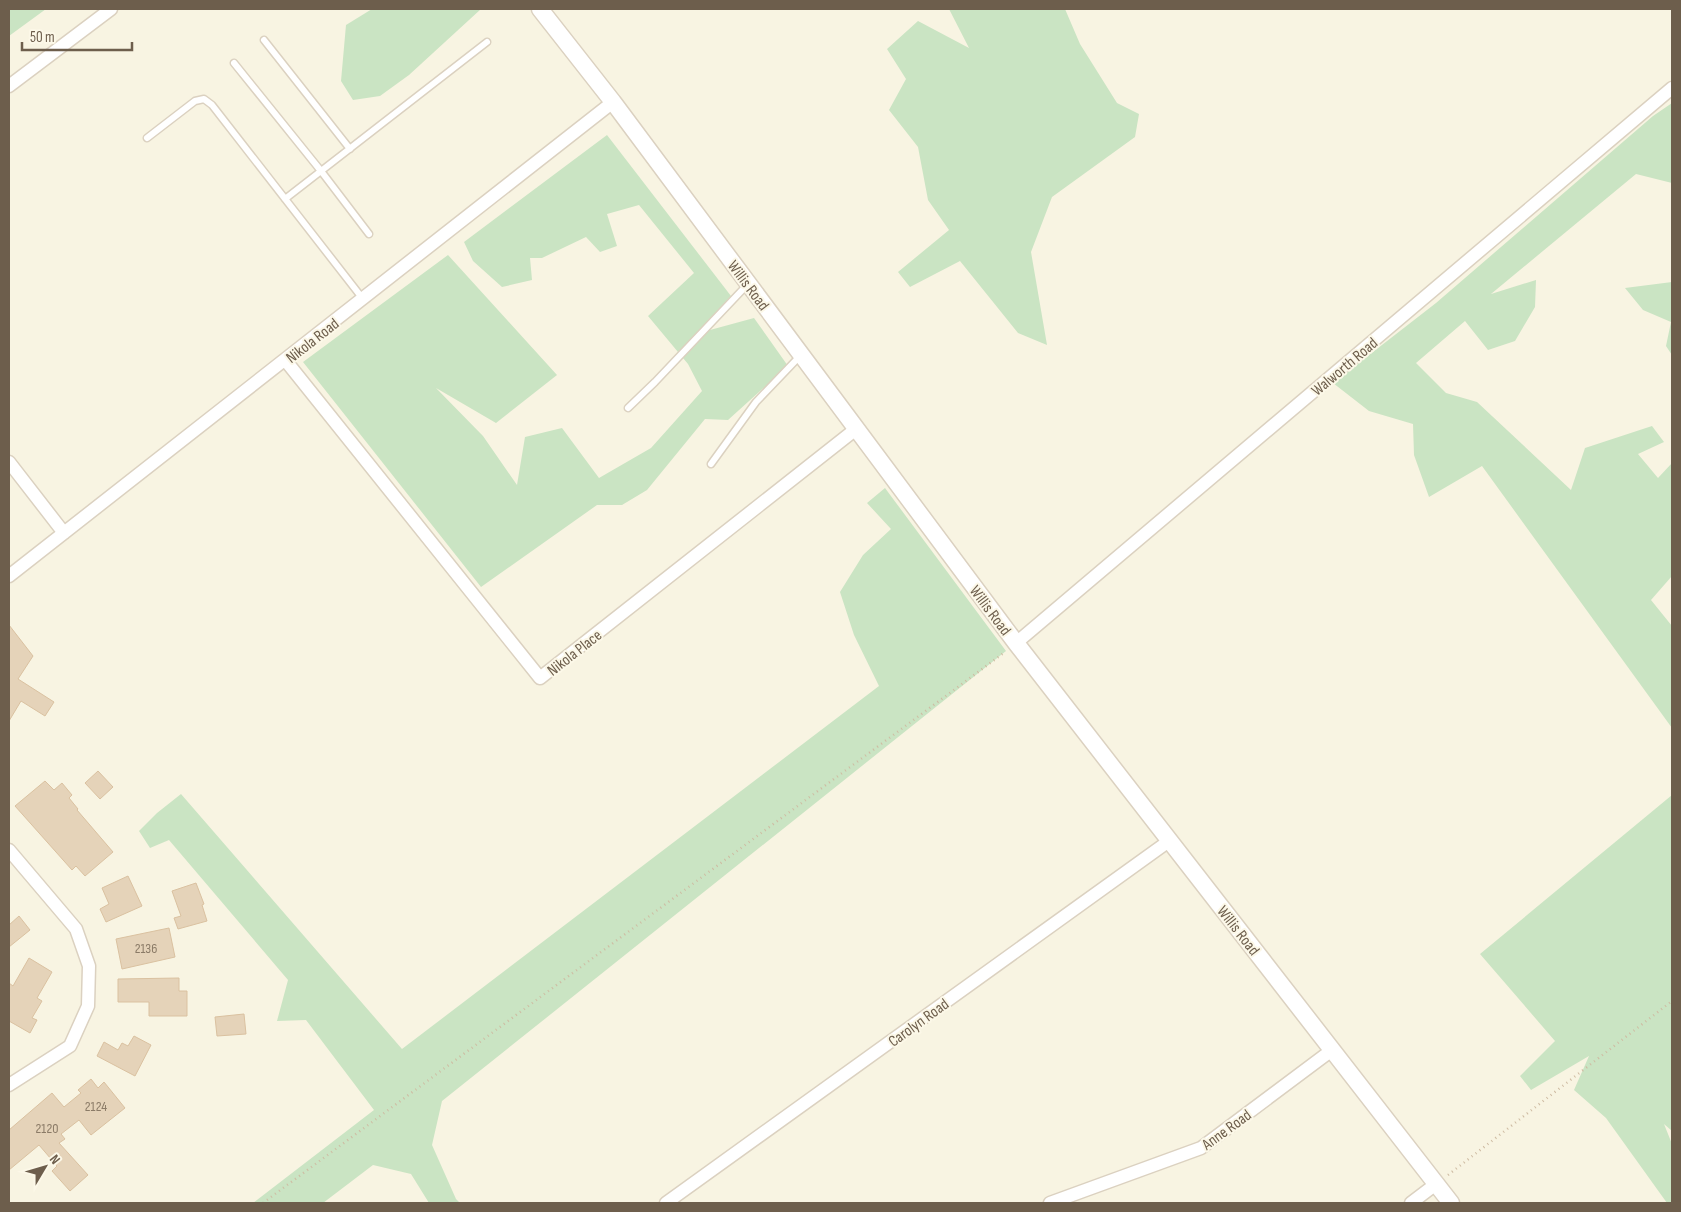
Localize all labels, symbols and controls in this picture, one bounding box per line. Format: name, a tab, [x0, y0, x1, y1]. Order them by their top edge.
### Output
scale bar	[22, 20, 132, 52]
text: 50 m	[30, 28, 55, 47]
street label: Willis Road	[723, 257, 773, 315]
street label: Nikola Road	[283, 315, 343, 368]
street label: Walworth Road	[1308, 334, 1382, 400]
street label: Willis Road	[965, 582, 1015, 640]
street label: Nikola Place	[544, 626, 606, 680]
street label: Willis Road	[1213, 902, 1263, 959]
house number: 2136	[135, 940, 157, 957]
street label: Carolyn Road	[885, 995, 953, 1051]
house number: 2124	[85, 1098, 107, 1115]
street label: Anne Road	[1198, 1106, 1255, 1155]
house number: 2120	[36, 1120, 58, 1137]
north arrow	[20, 1142, 70, 1192]
text: N	[46, 1151, 64, 1167]

